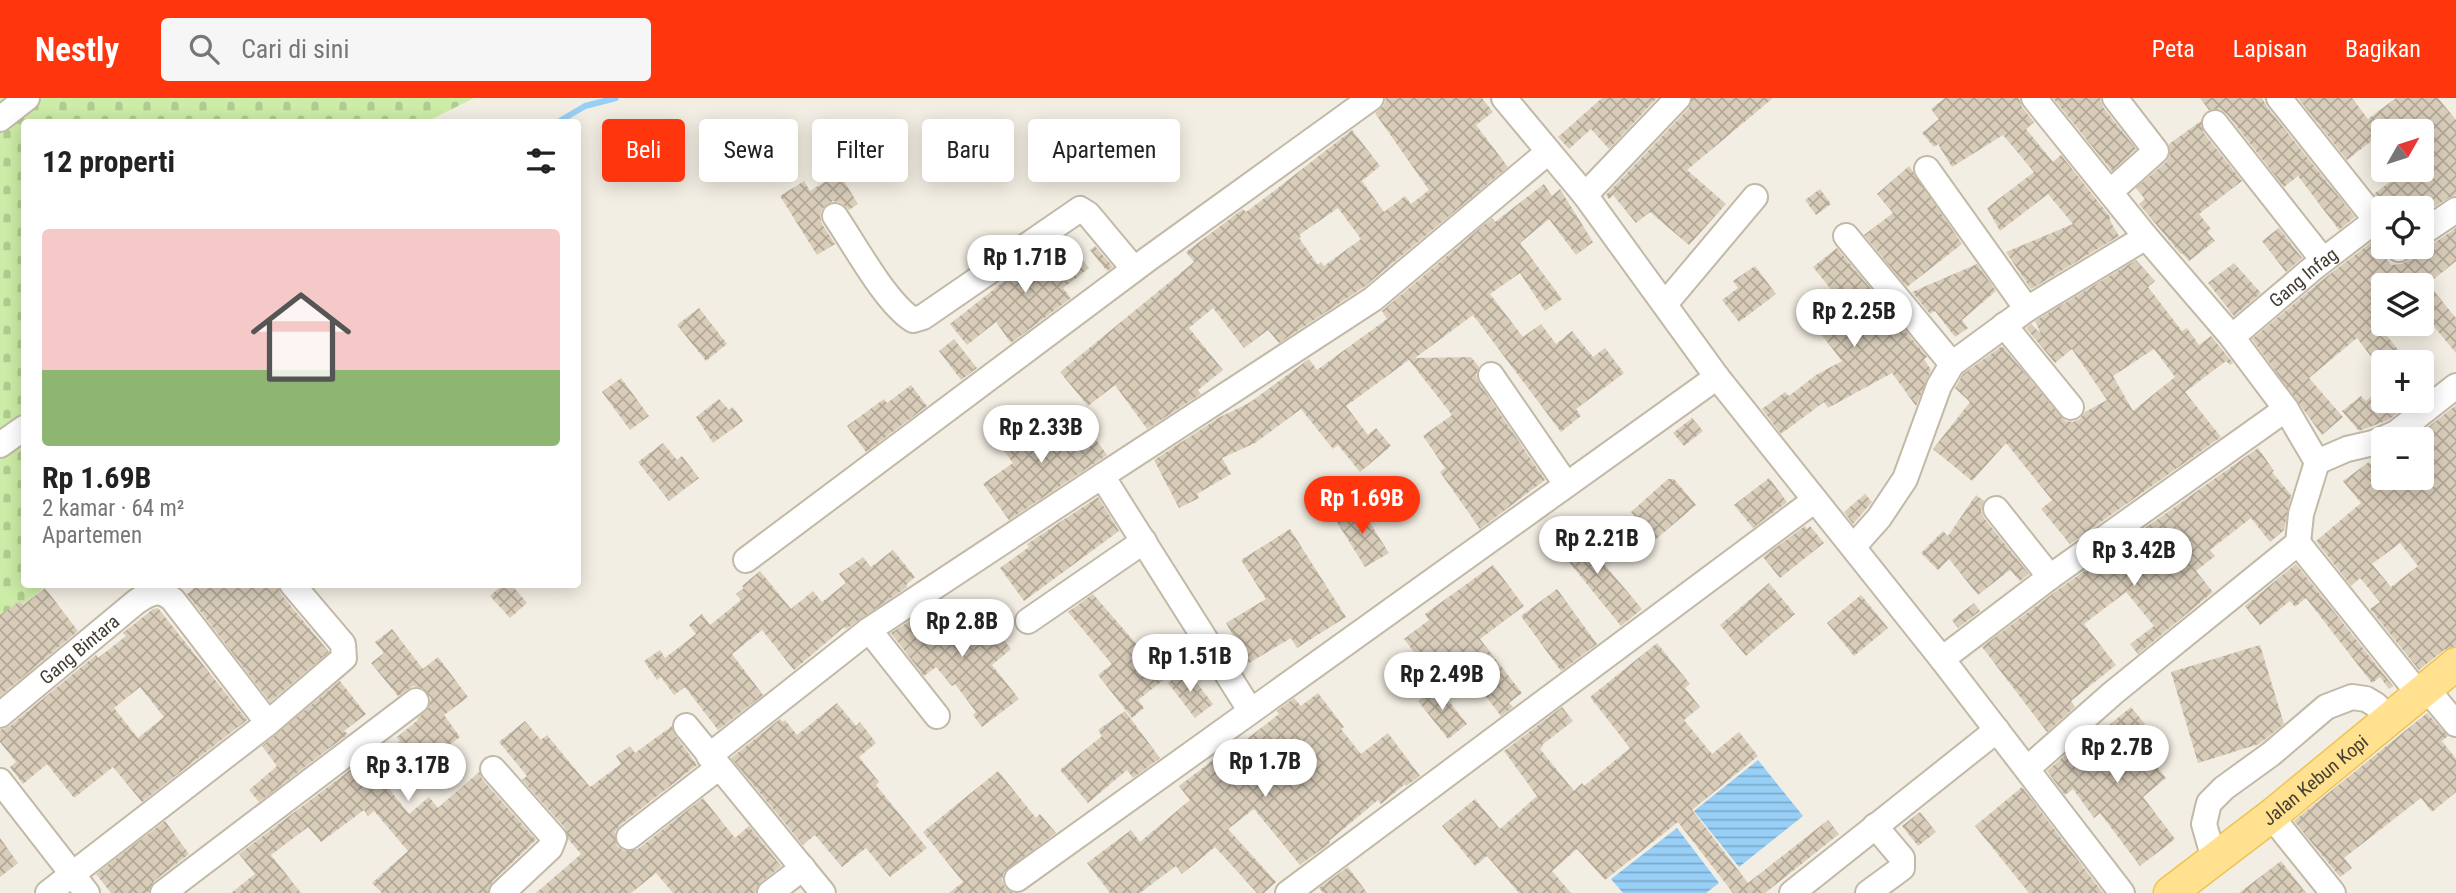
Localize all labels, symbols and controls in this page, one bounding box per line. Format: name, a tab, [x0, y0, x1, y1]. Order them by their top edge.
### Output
search box	[161, 18, 651, 81]
text: Nestly	[35, 30, 119, 69]
icon: search	[185, 30, 223, 68]
text: Cari di sini	[241, 34, 349, 64]
text: Peta	[2152, 35, 2195, 63]
text: Lapisan	[2233, 35, 2307, 63]
text: Bagikan	[2345, 35, 2421, 63]
chip: Beli	[602, 119, 685, 182]
chip: Sewa	[699, 119, 798, 182]
chip: Filter	[812, 119, 908, 182]
chip: Baru	[922, 119, 1014, 182]
chip: Apartemen	[1028, 119, 1180, 182]
north arrow	[2371, 119, 2434, 182]
map controls	[2371, 119, 2434, 490]
icon: filters	[522, 142, 560, 180]
text: 12 properti	[42, 144, 175, 179]
button: locate	[2371, 196, 2434, 259]
pin: Rp 1.71B	[953, 236, 1097, 295]
street label: Gang Infag	[2264, 242, 2342, 312]
text: Rp 1.71B	[983, 244, 1067, 271]
button: layers	[2371, 273, 2434, 336]
icon: home	[238, 274, 364, 400]
pin: Rp 2.25B	[1782, 289, 1926, 349]
text: Rp 2.25B	[1812, 298, 1896, 325]
button: +	[2371, 350, 2434, 413]
pin: Rp 2.33B	[969, 406, 1113, 465]
text: Rp 2.33B	[999, 414, 1083, 441]
button: −	[2371, 427, 2434, 490]
text: Rp 1.69B	[42, 460, 151, 495]
pin: Rp 1.69B	[1290, 476, 1434, 536]
text: Rp 1.69B	[1320, 485, 1404, 512]
text: 2 kamar · 64 m²	[42, 495, 184, 522]
pin: Rp 2.21B	[1525, 517, 1669, 576]
text: Apartemen	[42, 522, 142, 549]
text: Rp 2.21B	[1555, 525, 1639, 552]
pin: Rp 3.42B	[2062, 528, 2206, 588]
text: Rp 3.42B	[2092, 537, 2176, 564]
pin: Rp 2.8B	[897, 600, 1027, 659]
text: Rp 2.8B	[926, 608, 998, 635]
street label: Gang Bintara	[35, 609, 124, 689]
pin: Rp 1.51B	[1118, 634, 1262, 694]
text: Rp 1.51B	[1148, 643, 1232, 670]
pin: Rp 2.49B	[1370, 652, 1514, 712]
text: Rp 2.49B	[1400, 661, 1484, 688]
pin: Rp 2.7B	[2052, 726, 2182, 785]
street label: Jalan Kebun Kopi	[2258, 730, 2373, 830]
text: Rp 2.7B	[2081, 734, 2153, 761]
pin: Rp 1.7B	[1200, 740, 1330, 799]
pin: Rp 3.17B	[336, 744, 480, 803]
text: Rp 1.7B	[1229, 748, 1301, 775]
text: Rp 3.17B	[366, 752, 450, 779]

